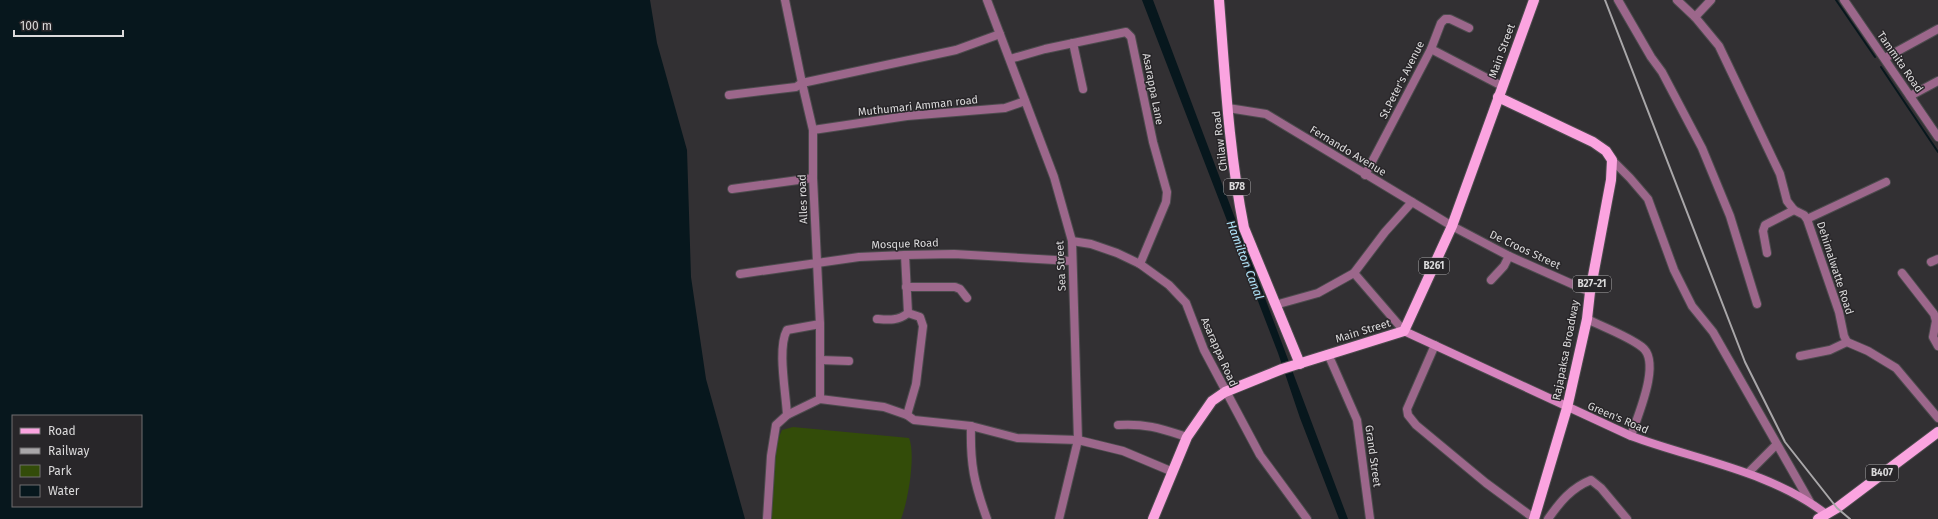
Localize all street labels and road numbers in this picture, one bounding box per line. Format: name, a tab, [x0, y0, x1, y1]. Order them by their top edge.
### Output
street label: Main Street	[1486, 22, 1518, 80]
street label: Tammita Road	[1874, 29, 1926, 95]
street label: St.Peter's Avenue	[1377, 39, 1427, 121]
street label: Asarappa Lane	[1140, 52, 1166, 126]
street label: Muthumari Amman road	[857, 93, 979, 119]
street label: Chilaw Road	[1210, 110, 1230, 172]
street label: Fernando Avenue	[1308, 123, 1388, 179]
street label: Alles road	[796, 174, 810, 224]
road number: B78	[1224, 179, 1250, 195]
street label: Dehimalwatte Road	[1814, 220, 1856, 316]
street label: De Croos Street	[1488, 228, 1563, 272]
street label: Mosque Road	[871, 236, 939, 252]
street label: Sea Street	[1053, 240, 1069, 292]
road number: B261	[1419, 258, 1449, 274]
road number: B27-21	[1573, 276, 1611, 292]
street label: Rajapaksa Broadway	[1550, 298, 1582, 401]
street label: Asarappa Road	[1198, 315, 1240, 389]
street label: Main Street	[1334, 316, 1392, 346]
street label: Green's Road	[1586, 399, 1650, 437]
street label: Grand Street	[1362, 424, 1384, 488]
road number: B407	[1866, 465, 1898, 481]

